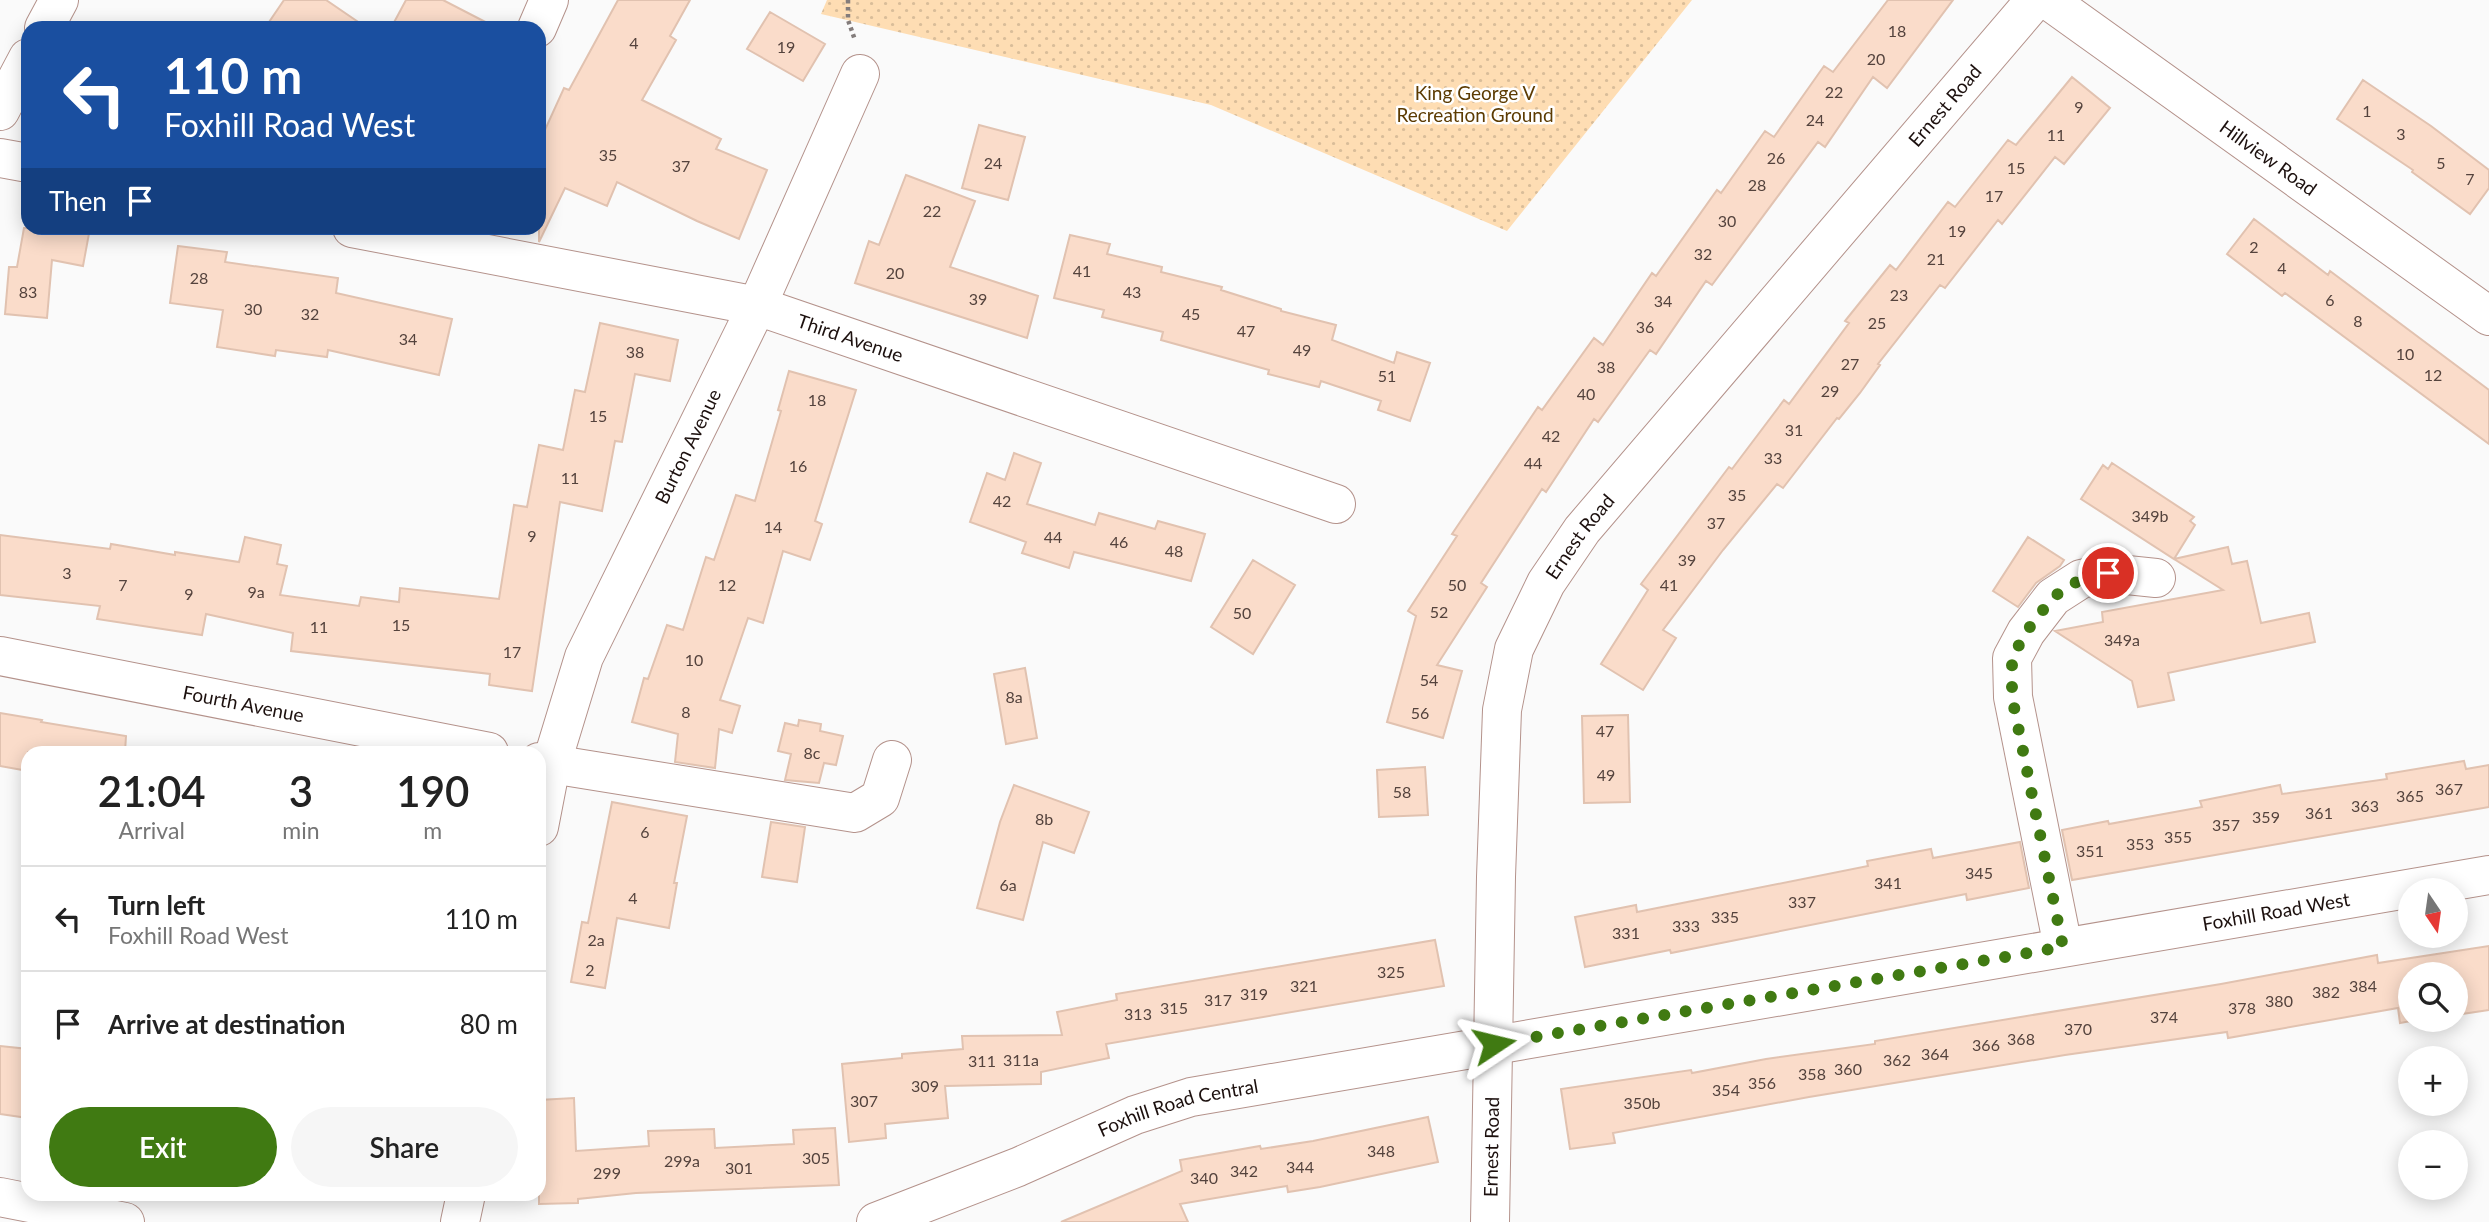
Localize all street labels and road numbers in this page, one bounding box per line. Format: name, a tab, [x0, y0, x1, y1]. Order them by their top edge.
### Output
street label: Ernest Road	[1903, 60, 1986, 151]
street label: Hillview Road	[2216, 115, 2322, 200]
street label: Third Avenue	[794, 309, 906, 366]
street label: Burton Avenue	[649, 385, 725, 507]
street label: Ernest Road	[1540, 489, 1619, 583]
street label: Fourth Avenue	[181, 680, 306, 726]
street label: Foxhill Road West	[2201, 887, 2352, 935]
street label: Foxhill Road Central	[1094, 1074, 1260, 1141]
street label: Ernest Road	[1478, 1097, 1503, 1197]

